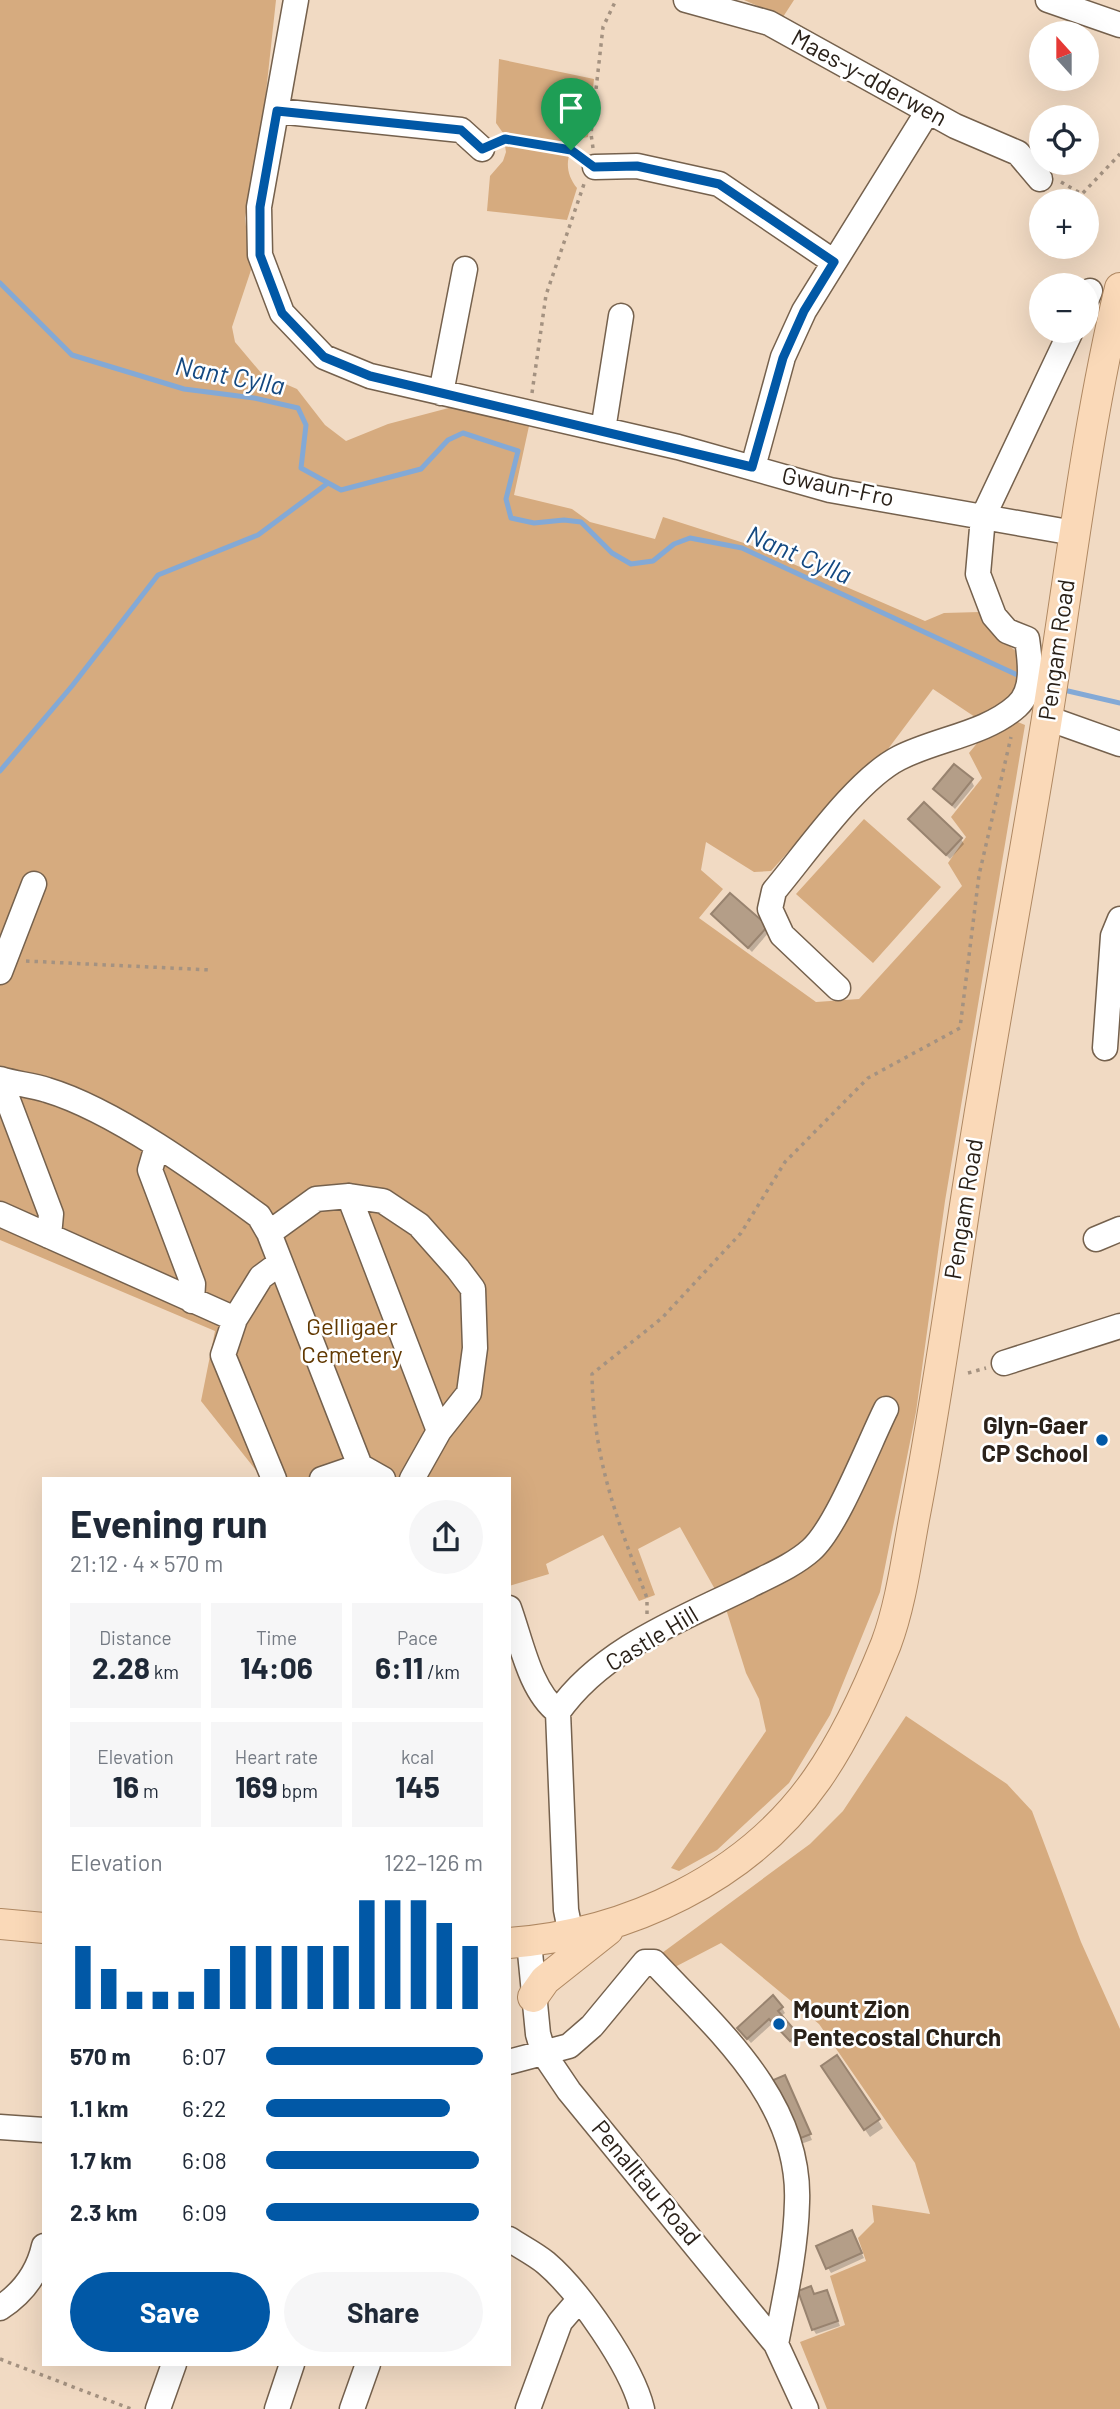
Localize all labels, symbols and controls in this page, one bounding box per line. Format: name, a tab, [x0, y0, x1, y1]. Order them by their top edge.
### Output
north arrow	[1029, 21, 1099, 91]
map controls	[1029, 21, 1099, 343]
street label: Maes-y-dderwen	[787, 22, 953, 131]
pin	[541, 78, 601, 150]
icon: arrive	[552, 89, 590, 127]
button: locate	[1029, 105, 1099, 175]
button: +	[1029, 189, 1099, 259]
button: −	[1029, 273, 1099, 343]
water label: Nant Cylla	[173, 349, 288, 400]
street label: Gwaun-Fro	[779, 459, 897, 512]
water label: Nant Cylla	[742, 518, 857, 590]
street label: Pengam Road	[1031, 577, 1080, 722]
street label: Pengam Road	[937, 1136, 988, 1281]
park label: Gelligaer Cemetery	[301, 1311, 403, 1368]
place label: Glyn-Gaer CP School	[981, 1410, 1088, 1467]
marker: Glyn-Gaer CP School	[1094, 1432, 1110, 1448]
text: Evening run	[70, 1500, 268, 1546]
button: share	[409, 1500, 483, 1574]
text: 21:12 · 4 × 570 m	[70, 1549, 223, 1577]
street label: Castle Hill	[600, 1599, 703, 1677]
text: Distance	[99, 1626, 172, 1649]
text: Time	[256, 1626, 297, 1649]
text: Pace	[397, 1626, 438, 1649]
text: 2.28	[92, 1649, 150, 1685]
text: 14:06	[240, 1649, 313, 1685]
text: 6:11	[375, 1649, 423, 1685]
text: km	[150, 1660, 179, 1683]
text: /km	[423, 1660, 460, 1683]
text: Elevation	[97, 1745, 174, 1768]
text: Heart rate	[235, 1745, 318, 1768]
text: kcal	[401, 1745, 434, 1768]
text: 16	[112, 1768, 139, 1804]
text: 169	[235, 1768, 278, 1804]
text: 145	[395, 1768, 440, 1804]
text: m	[139, 1779, 159, 1802]
text: bpm	[278, 1779, 318, 1802]
text: Elevation	[70, 1848, 163, 1876]
text: 122–126 m	[384, 1848, 483, 1876]
place label: Mount Zion Pentecostal Church	[793, 1994, 1001, 2051]
marker: Mount Zion Pentecostal Church	[771, 2016, 787, 2032]
text: 570 m	[70, 2042, 131, 2070]
text: 6:07	[182, 2042, 226, 2070]
text: 1.1 km	[70, 2094, 129, 2122]
text: 6:22	[182, 2094, 226, 2122]
street label: Penalltau Road	[586, 2114, 708, 2251]
text: 1.7 km	[70, 2146, 132, 2174]
text: 6:08	[182, 2146, 227, 2174]
text: 2.3 km	[70, 2198, 138, 2226]
text: 6:09	[182, 2198, 227, 2226]
button: Save	[70, 2272, 270, 2352]
button: Share	[284, 2272, 483, 2352]

